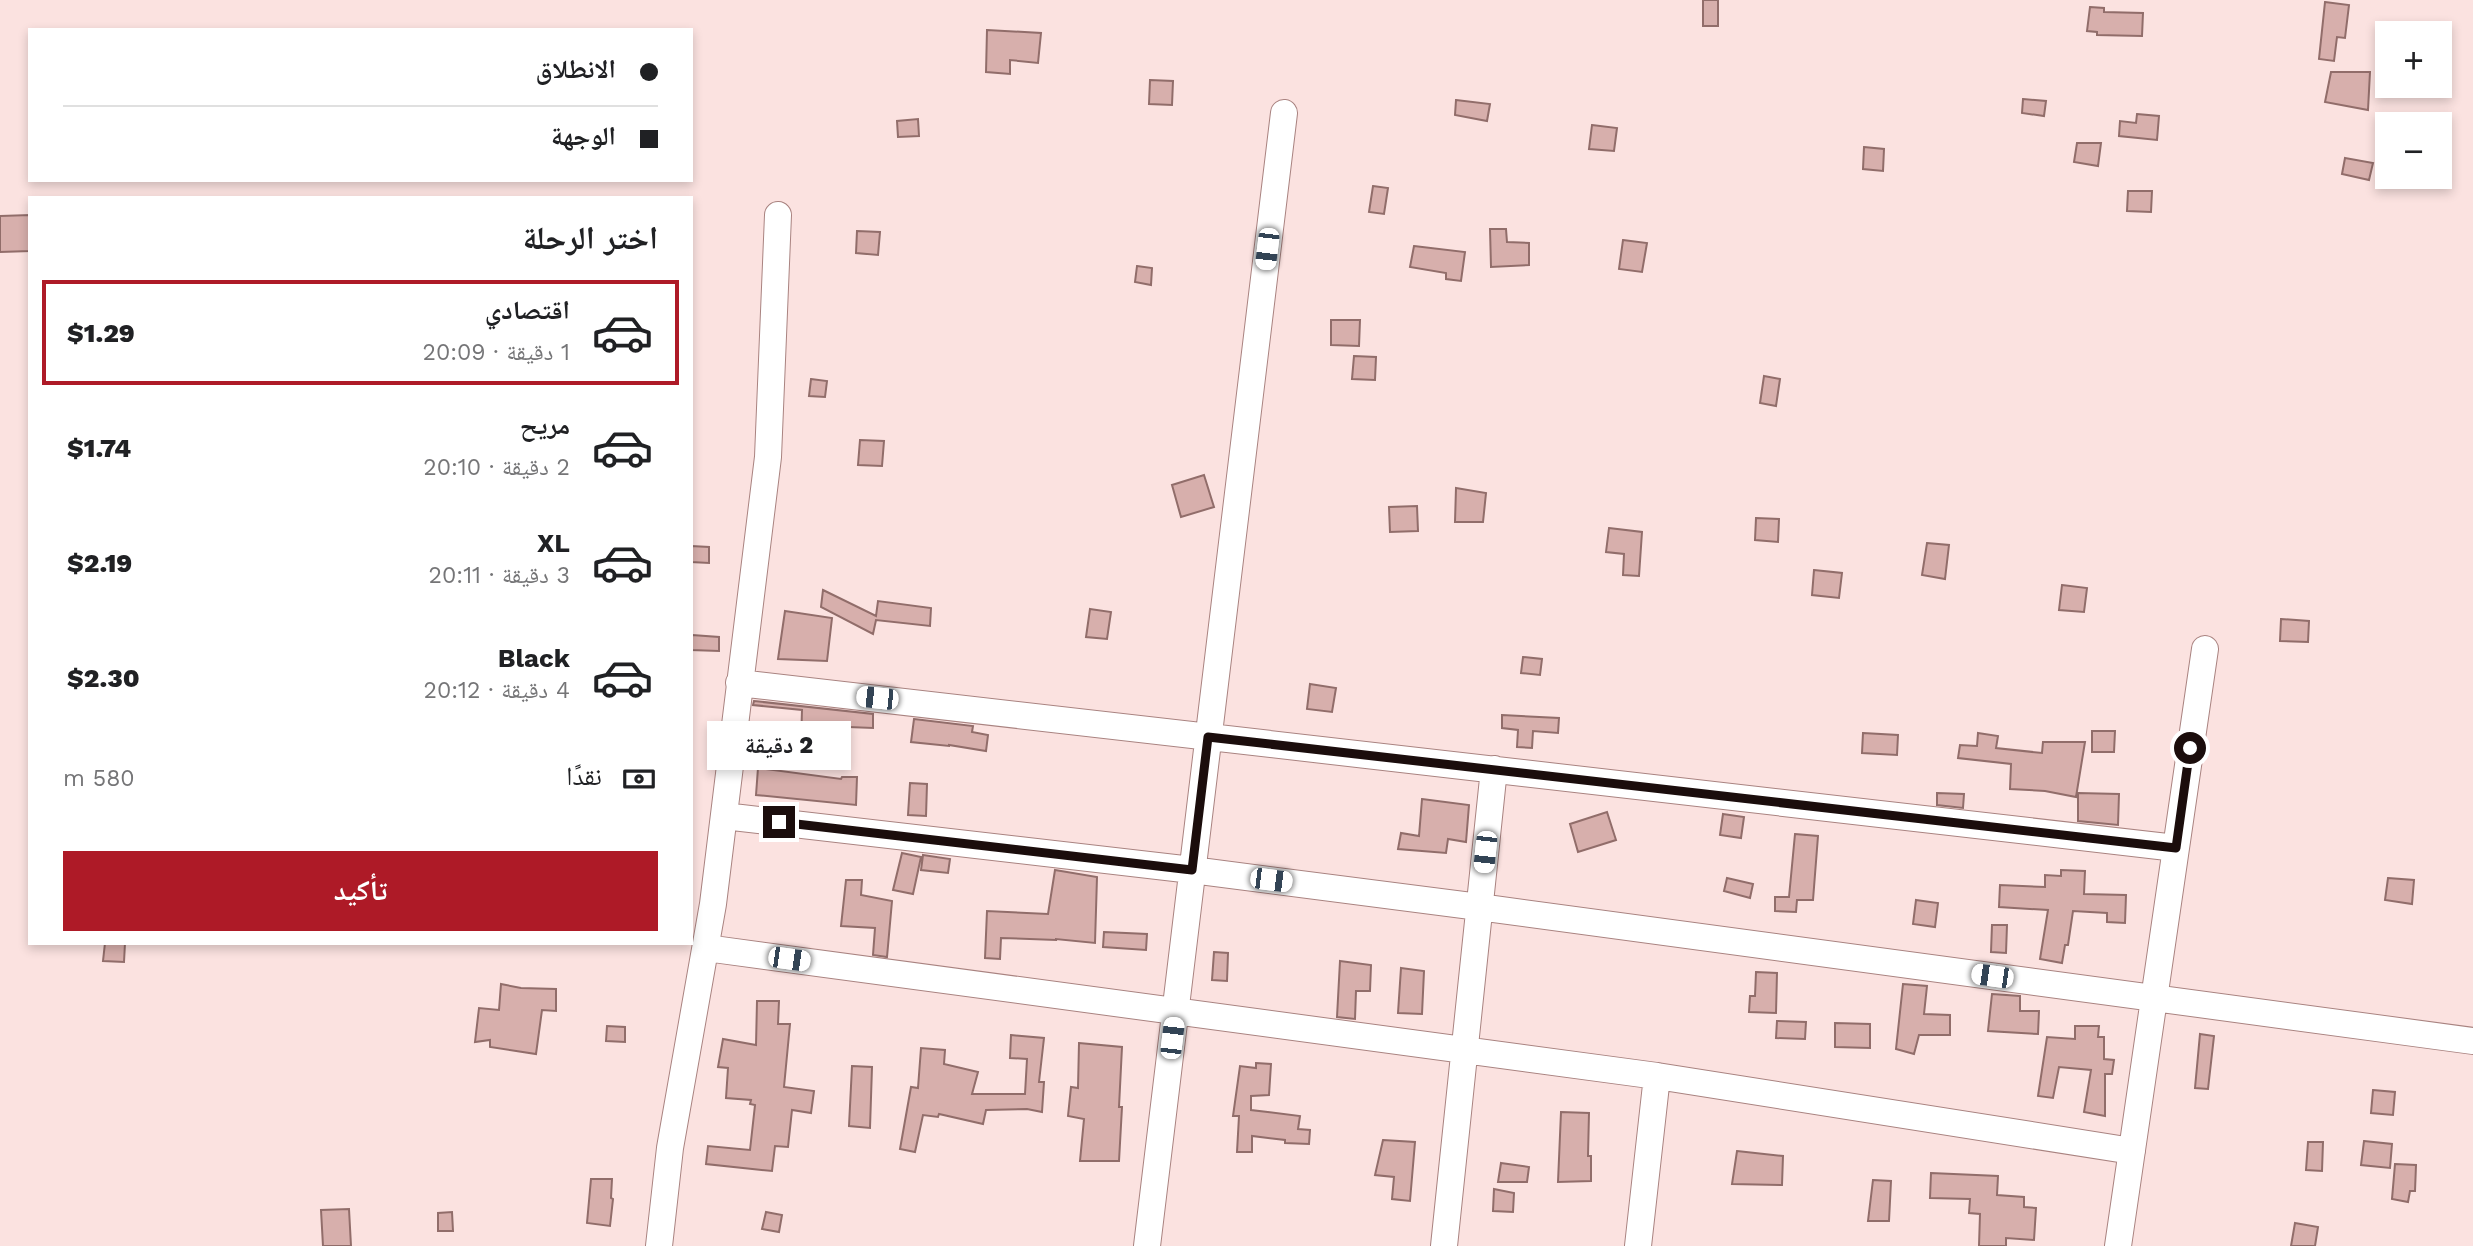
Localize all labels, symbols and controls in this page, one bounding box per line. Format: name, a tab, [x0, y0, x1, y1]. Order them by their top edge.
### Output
map controls	[2375, 21, 2452, 189]
button: +	[2375, 21, 2452, 98]
text: الانطلاق	[536, 54, 616, 84]
button: −	[2375, 112, 2452, 189]
text: الوجهة	[551, 121, 616, 151]
text: اختر الرحلة	[523, 219, 658, 257]
car	[1255, 227, 1280, 271]
text: اقتصادي	[485, 295, 570, 325]
icon: car	[591, 301, 654, 364]
text: $1.29	[67, 318, 135, 348]
text: 1 دقيقة · 20:09	[422, 339, 570, 366]
text: مريح	[520, 410, 570, 440]
icon: car	[591, 416, 654, 479]
text: $1.74	[67, 433, 131, 463]
text: 2 دقيقة · 20:10	[423, 454, 570, 481]
text: XL	[537, 528, 570, 558]
icon: car	[591, 531, 654, 594]
text: $2.19	[67, 548, 132, 578]
text: 3 دقيقة · 20:11	[429, 562, 570, 589]
text: Black	[498, 643, 570, 673]
icon: car	[591, 646, 654, 709]
text: $2.30	[67, 663, 140, 693]
text: 4 دقيقة · 20:12	[424, 677, 570, 704]
car	[856, 685, 899, 711]
callout: 2 دقيقة	[707, 720, 851, 770]
text: 2 دقيقة	[745, 732, 813, 759]
route start	[2174, 732, 2206, 764]
icon: cash	[620, 760, 658, 798]
text: نقدًا	[566, 761, 602, 791]
text: 580 m	[63, 765, 135, 792]
route end	[763, 806, 795, 838]
car	[1473, 830, 1498, 874]
button: تأكيد	[63, 851, 658, 931]
car	[1249, 867, 1294, 893]
car	[767, 946, 812, 972]
car	[1970, 963, 2015, 989]
car	[1160, 1016, 1185, 1060]

